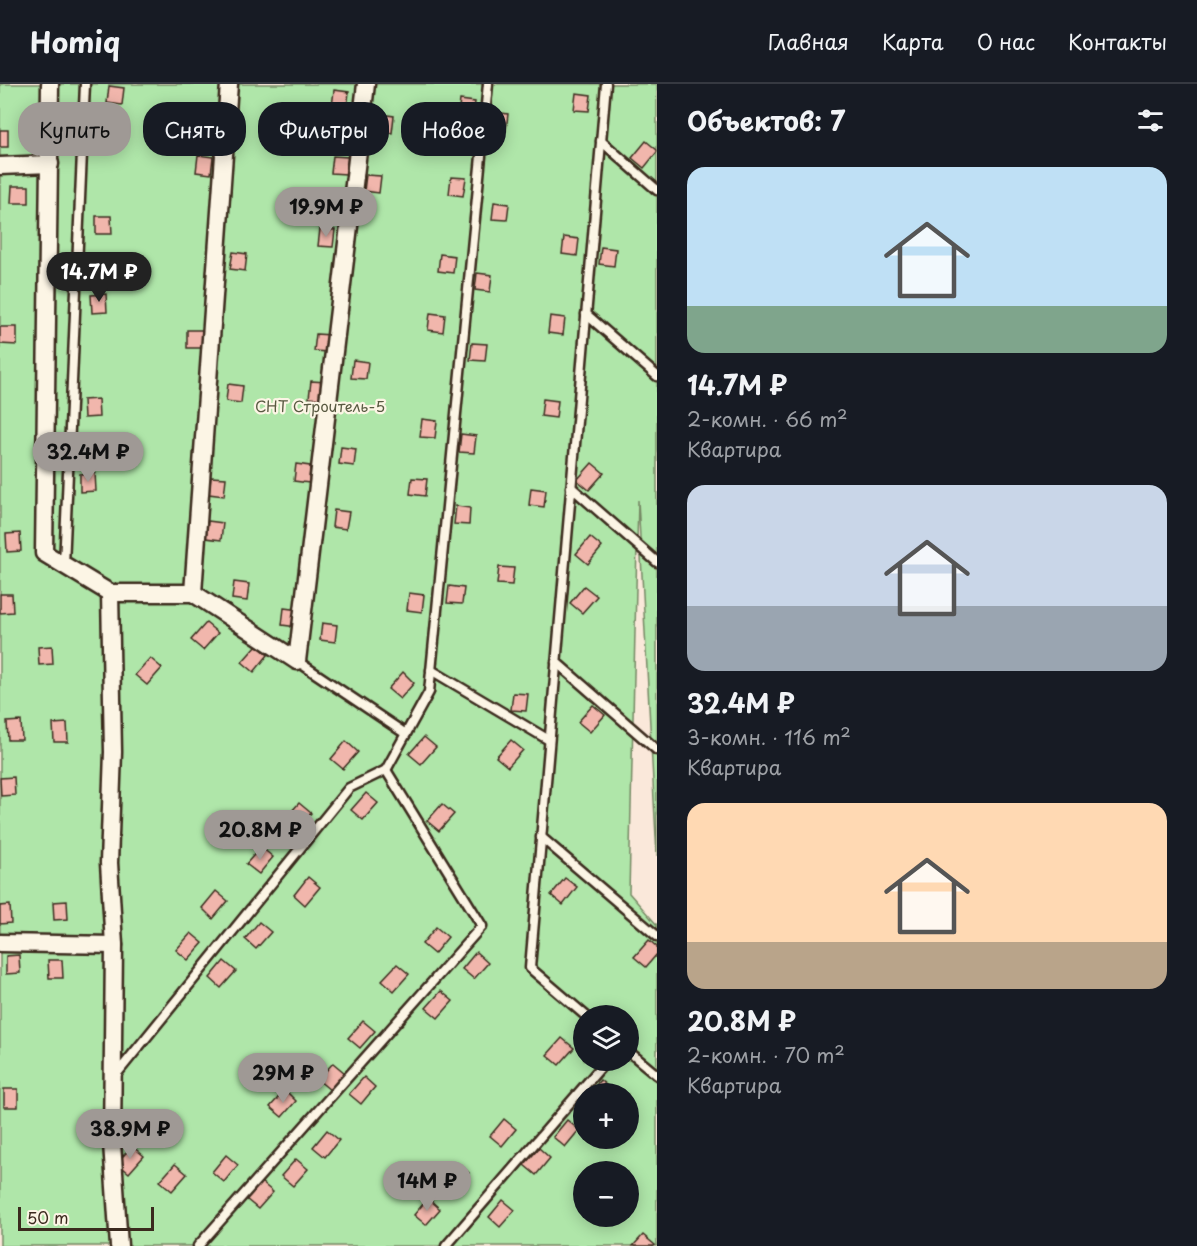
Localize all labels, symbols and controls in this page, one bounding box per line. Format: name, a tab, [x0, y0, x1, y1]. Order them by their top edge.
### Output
text: Homiq	[30, 20, 120, 63]
text: Главная	[768, 25, 849, 57]
text: Карта	[882, 25, 944, 57]
text: О нас	[977, 25, 1035, 57]
text: Контакты	[1068, 25, 1167, 57]
text: Объектов: 7	[687, 101, 845, 140]
chip: Купить	[18, 102, 131, 156]
chip: Снять	[143, 102, 246, 156]
chip: Фильтры	[258, 102, 389, 156]
chip: Новое	[401, 102, 506, 156]
icon: filters	[1134, 104, 1167, 137]
pin: 19.9M ₽	[271, 187, 381, 238]
text: 19.9M ₽	[289, 191, 363, 221]
icon: home	[873, 206, 981, 314]
pin: 14.7M ₽	[44, 252, 154, 303]
text: 14.7M ₽	[60, 256, 138, 286]
text: 14.7M ₽	[687, 365, 787, 404]
park label: СНТ Строитель-5	[255, 394, 385, 417]
text: 2-комн. · 66 m²	[687, 404, 848, 434]
pin: 32.4M ₽	[33, 432, 143, 483]
text: Квартира	[687, 434, 781, 464]
text: 32.4M ₽	[47, 436, 129, 466]
icon: home	[873, 524, 981, 632]
text: 32.4M ₽	[687, 683, 795, 722]
text: 3-комн. · 116 m²	[687, 722, 851, 752]
text: Квартира	[687, 752, 781, 782]
pin: 20.8M ₽	[205, 810, 315, 861]
text: 20.8M ₽	[218, 814, 302, 844]
icon: home	[873, 842, 981, 950]
text: 20.8M ₽	[687, 1001, 796, 1040]
map controls	[573, 1005, 639, 1227]
button: layers	[573, 1005, 639, 1071]
text: 2-комн. · 70 m²	[687, 1040, 845, 1070]
pin: 29M ₽	[241, 1053, 325, 1104]
text: 29M ₽	[252, 1057, 314, 1087]
text: Квартира	[687, 1070, 781, 1100]
button: +	[573, 1083, 639, 1149]
pin: 38.9M ₽	[75, 1109, 185, 1160]
text: 38.9M ₽	[90, 1113, 170, 1143]
pin: 14M ₽	[385, 1161, 469, 1212]
button: −	[573, 1161, 639, 1227]
text: 14M ₽	[397, 1165, 457, 1195]
scale bar	[18, 1204, 154, 1232]
text: 50 m	[27, 1205, 68, 1229]

